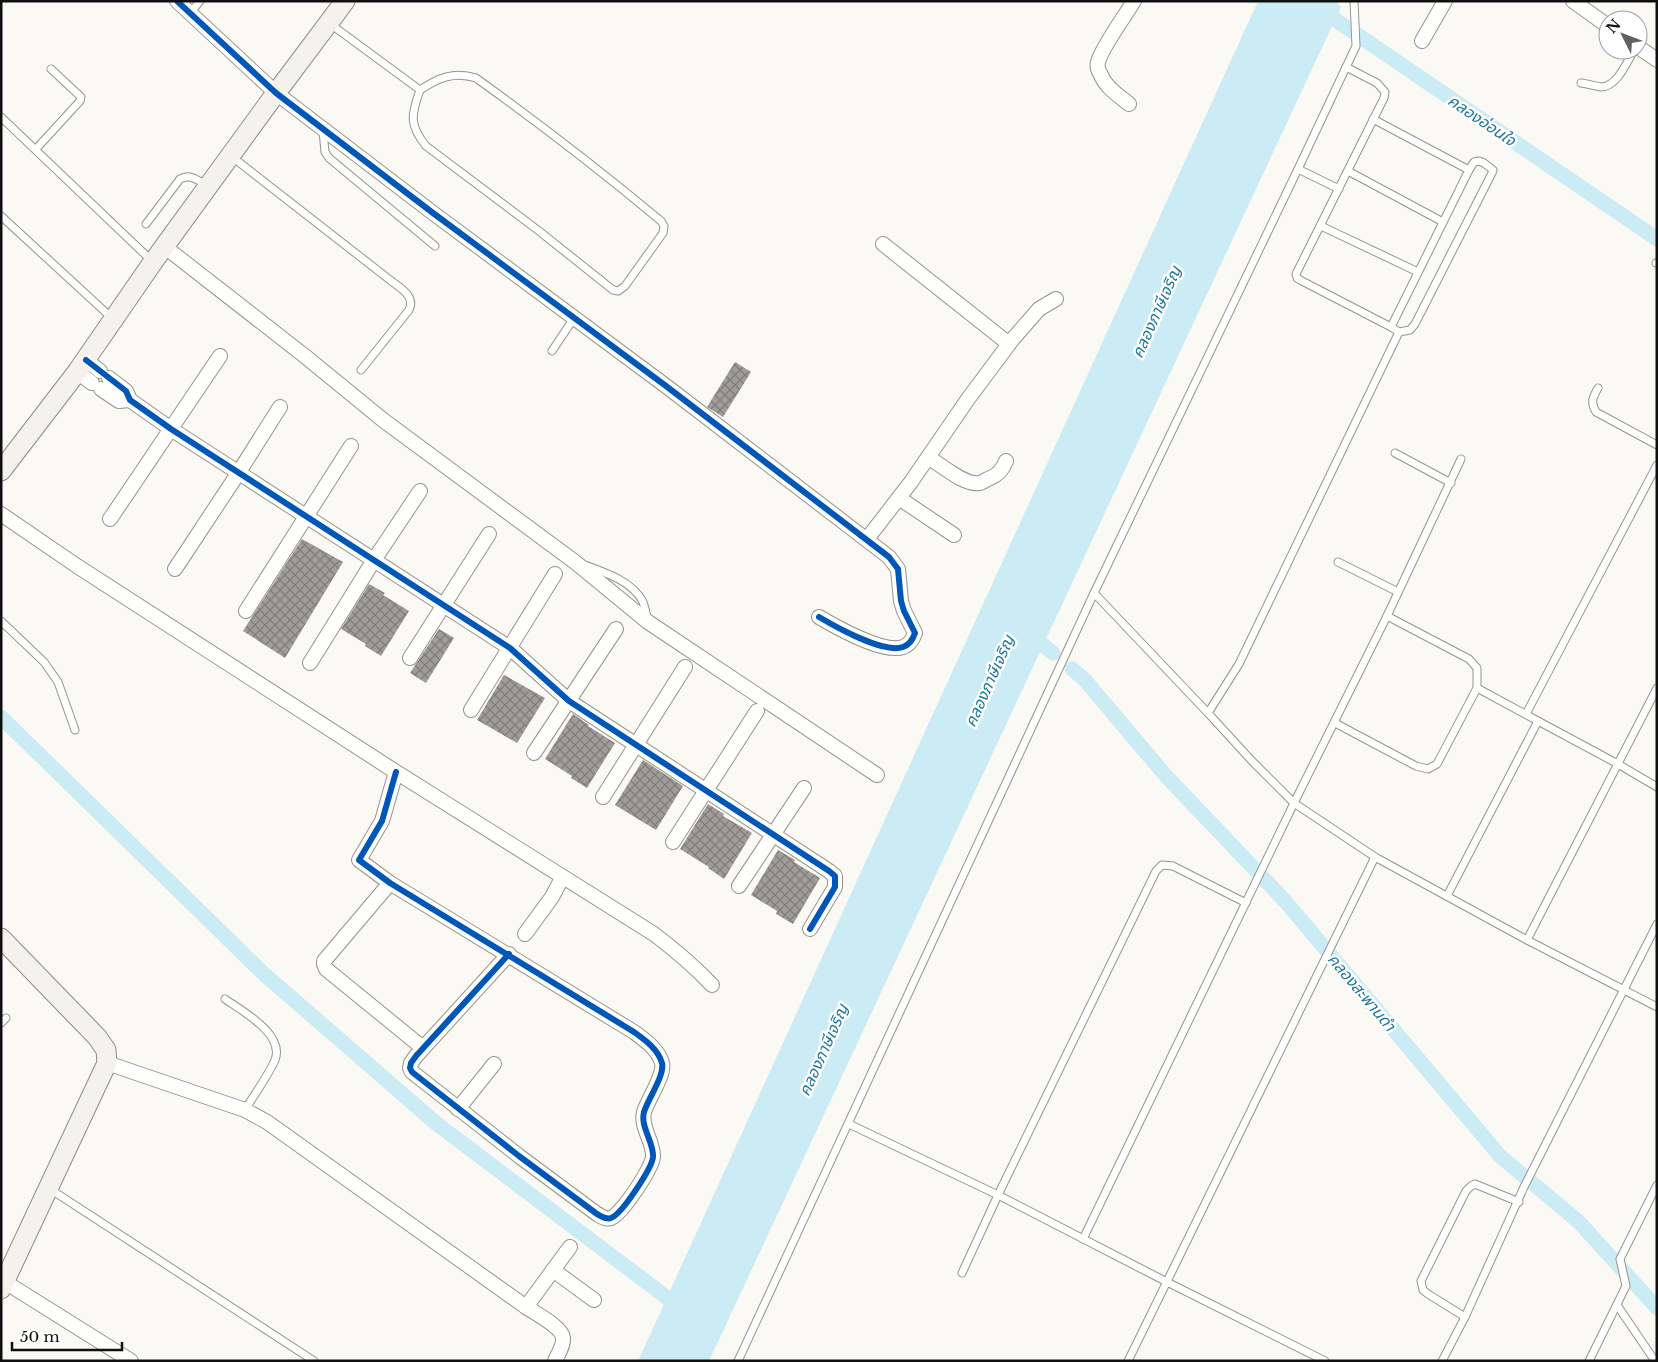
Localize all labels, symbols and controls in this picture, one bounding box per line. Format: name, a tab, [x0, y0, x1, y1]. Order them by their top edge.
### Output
north arrow	[1598, 10, 1648, 60]
text: N	[1602, 15, 1624, 37]
water label: คลองอ่อนใจ	[1444, 90, 1520, 150]
water label: คลองภาษีเจริญ	[1127, 262, 1186, 361]
water label: คลองภาษีเจริญ	[960, 631, 1019, 730]
water label: คลองสะพานดำ	[1324, 949, 1401, 1036]
water label: คลองภาษีเจริญ	[794, 1000, 853, 1099]
scale bar	[12, 1320, 122, 1352]
text: 50 m	[20, 1327, 60, 1346]

